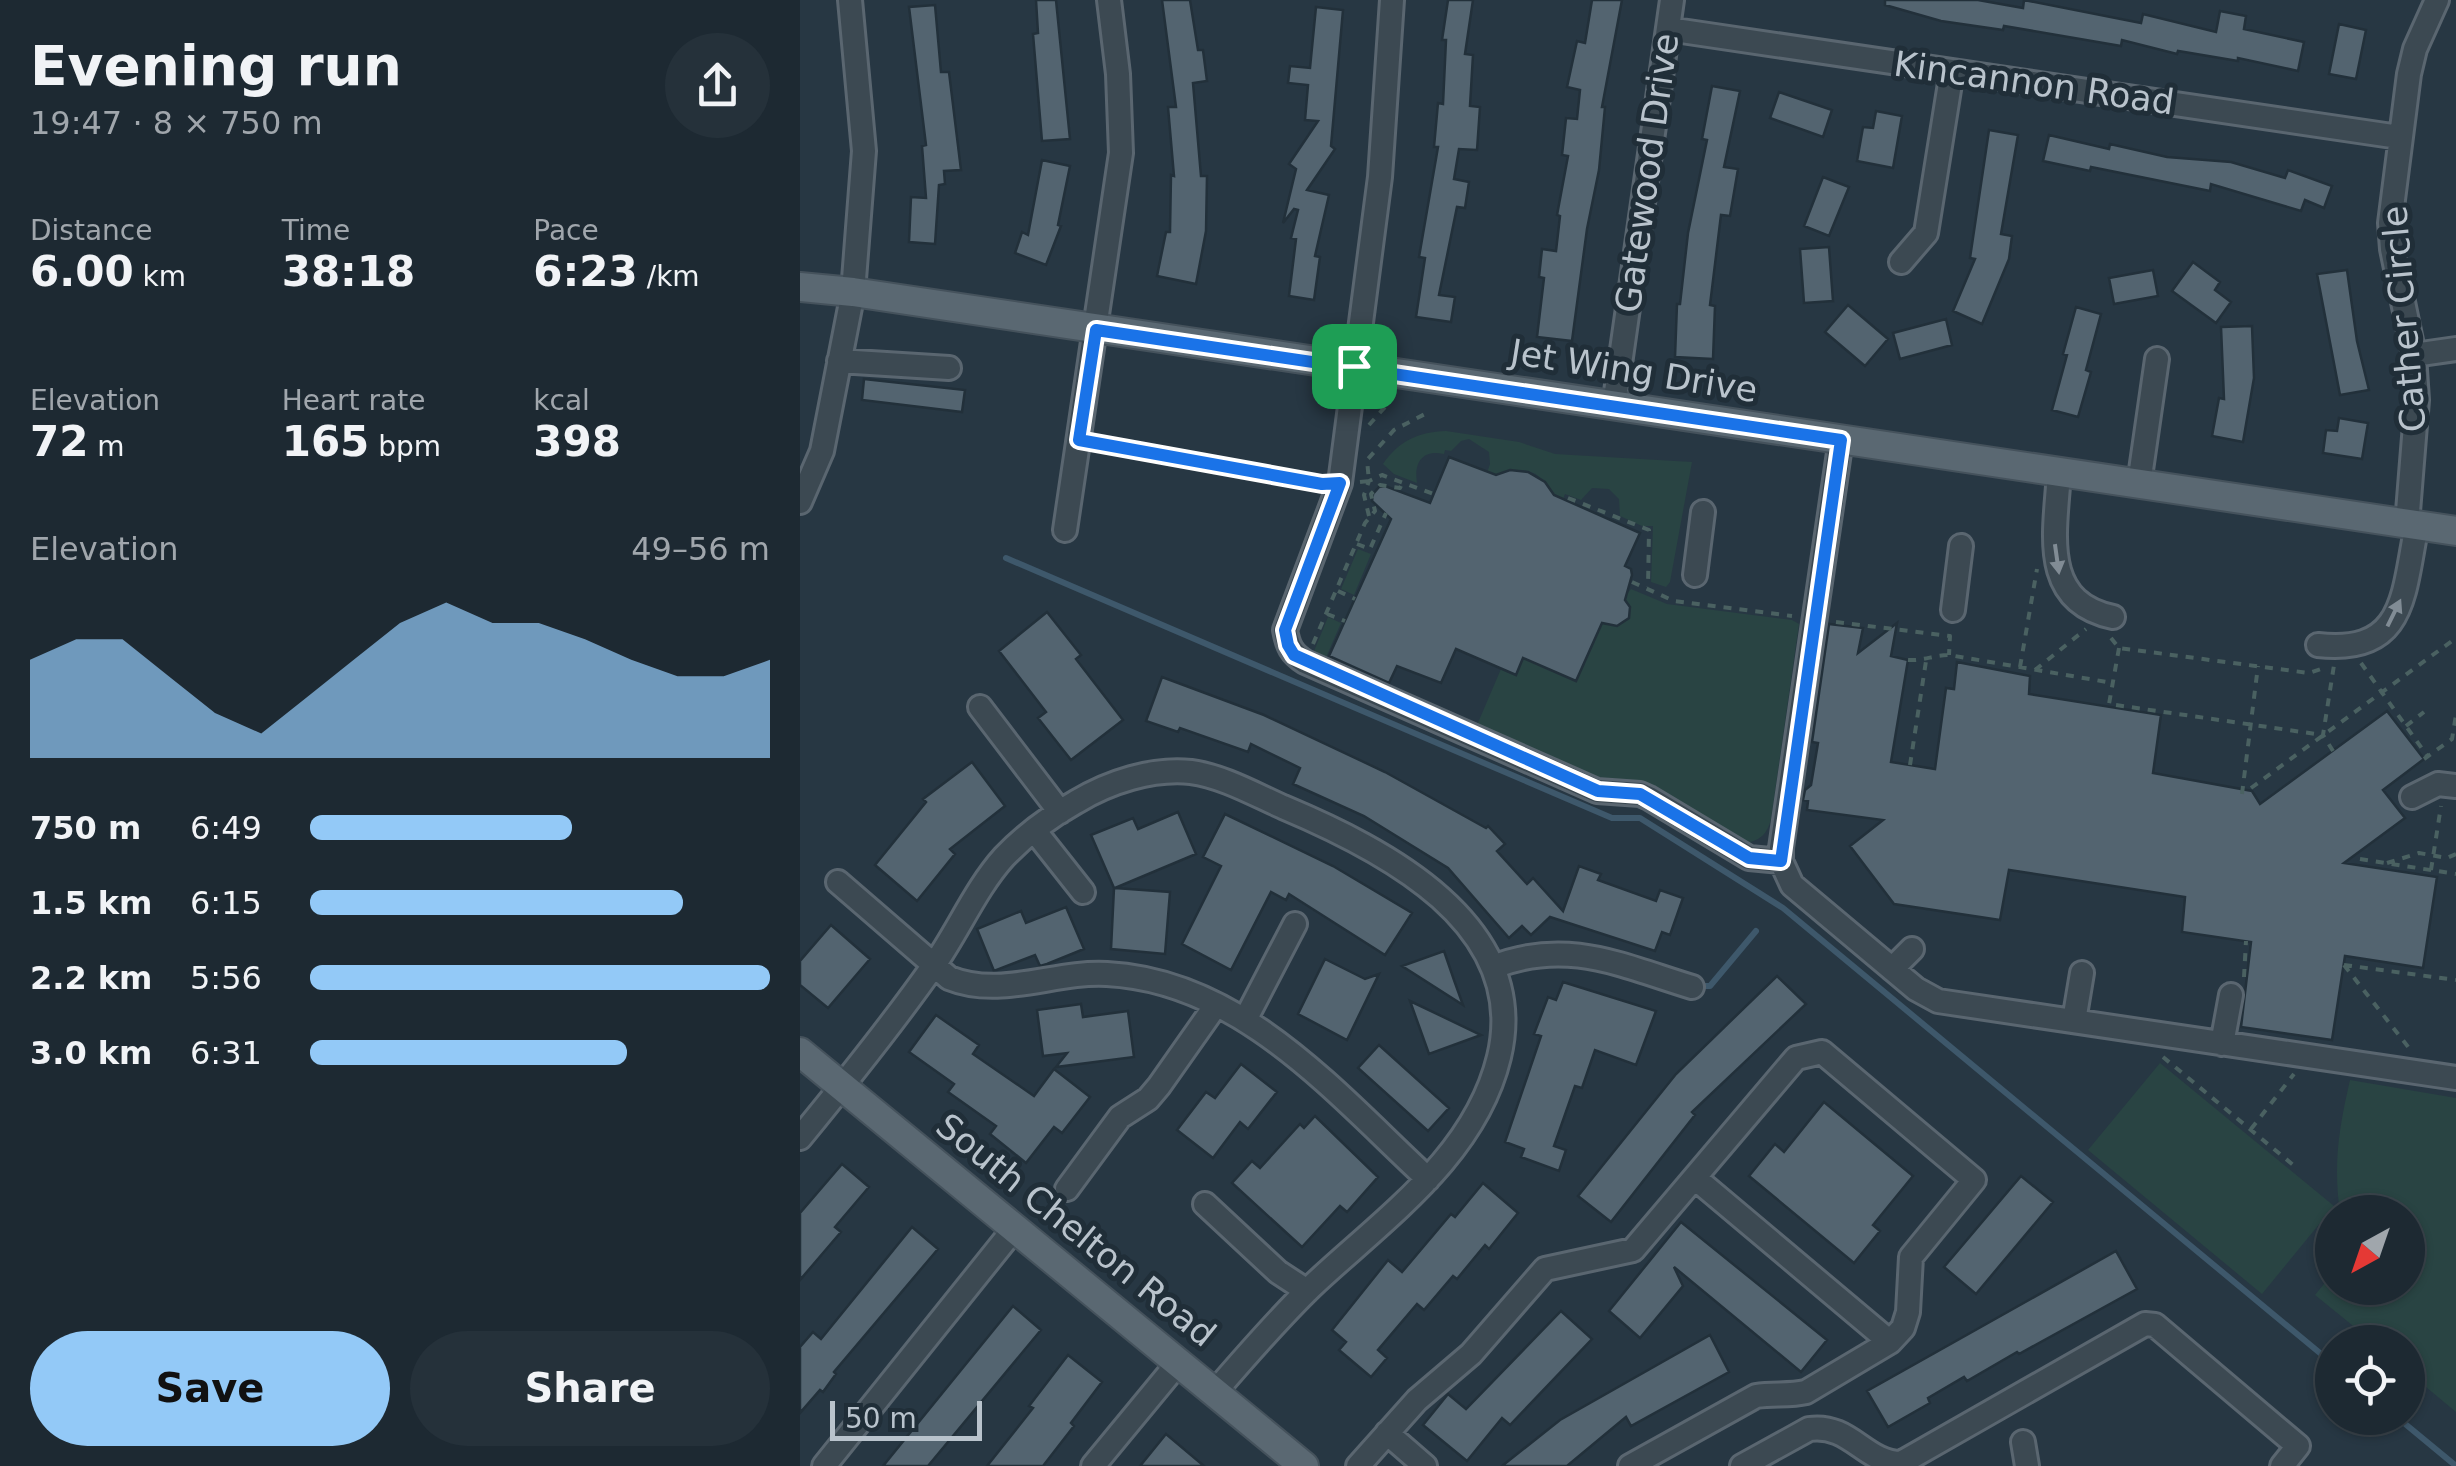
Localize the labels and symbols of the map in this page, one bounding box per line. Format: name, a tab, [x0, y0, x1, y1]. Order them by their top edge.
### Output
street label: Gatewood Drive	[1608, 31, 1686, 315]
street label: Kincannon Road	[1891, 44, 2177, 122]
street label: Cather Circle	[2374, 204, 2434, 434]
pin	[1312, 324, 1397, 409]
street label: Jet Wing Drive	[1506, 331, 1760, 410]
one-way arrow	[2050, 544, 2066, 575]
one-way arrow	[2385, 598, 2402, 627]
street label: South Chelton Road	[929, 1105, 1223, 1355]
north arrow	[2315, 1195, 2425, 1305]
scale bar	[830, 1396, 982, 1440]

